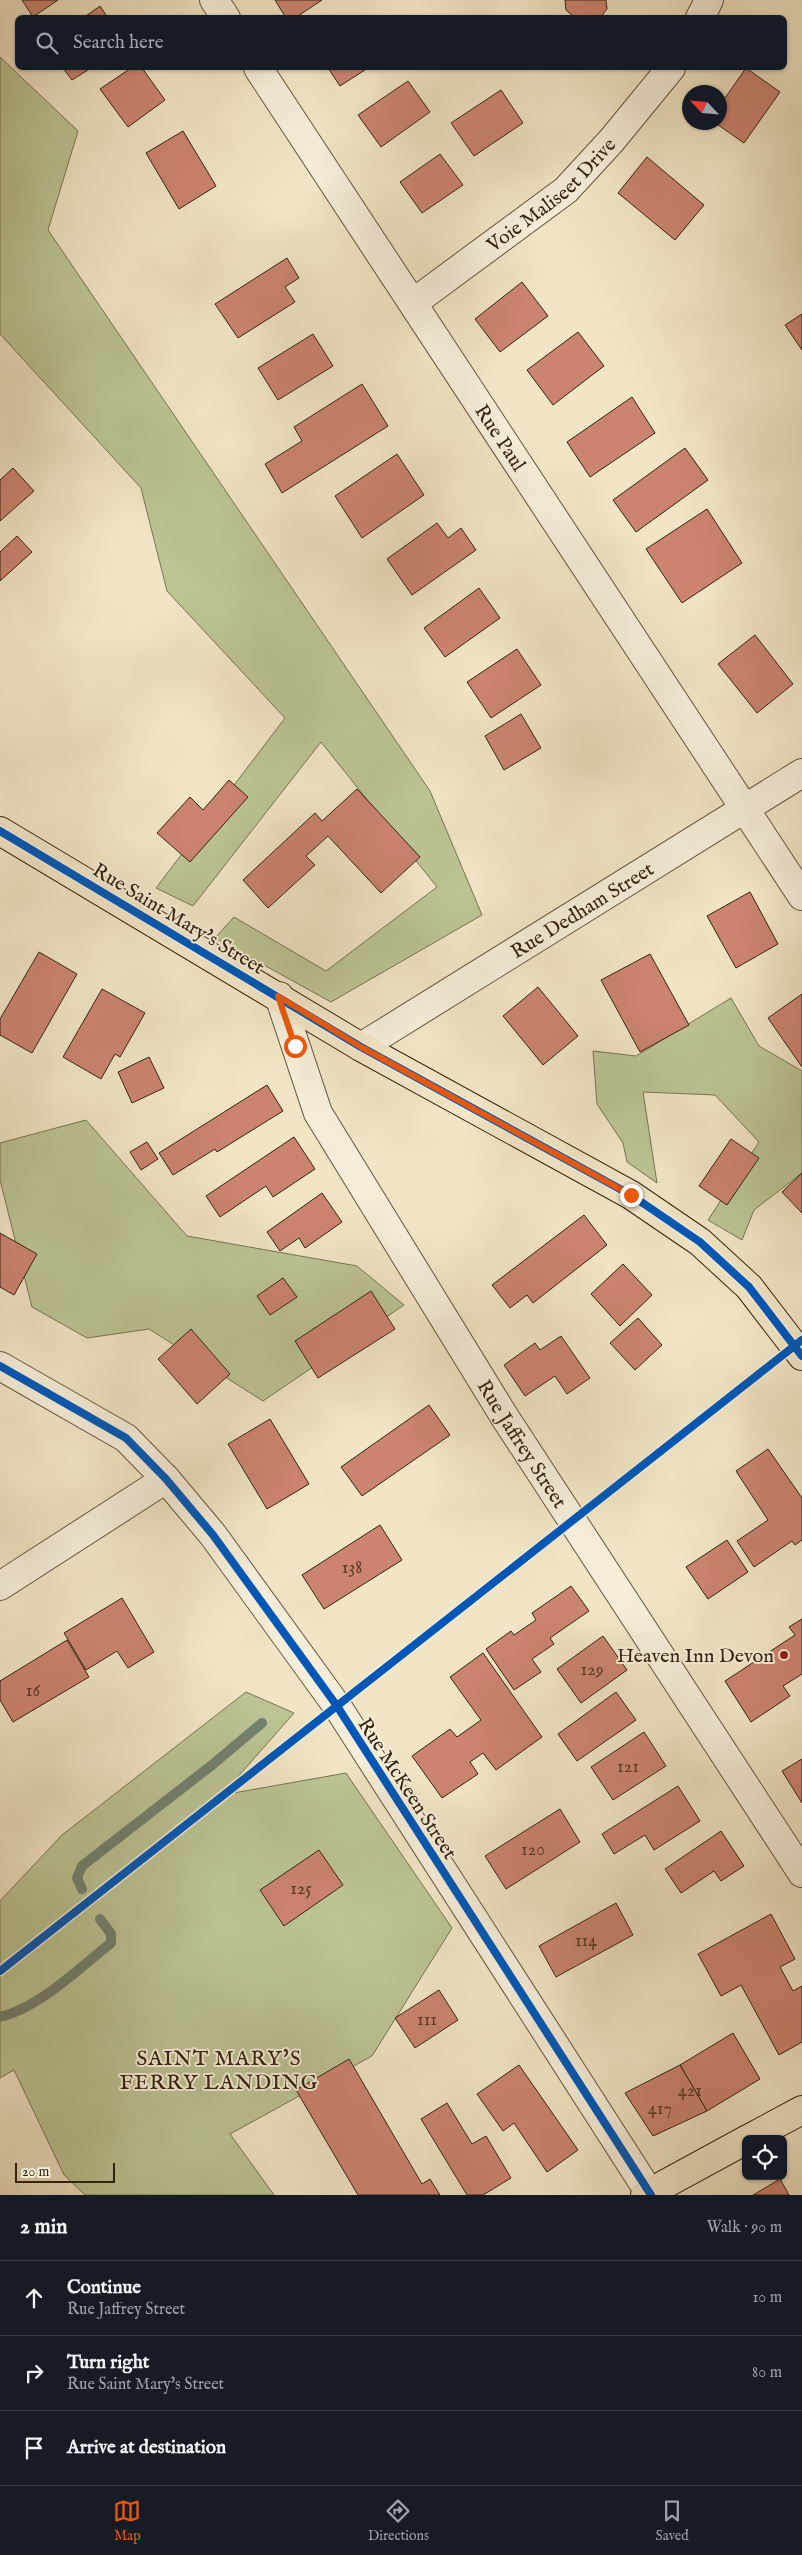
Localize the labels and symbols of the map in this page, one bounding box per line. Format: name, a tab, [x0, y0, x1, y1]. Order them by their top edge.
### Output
north arrow	[682, 85, 727, 130]
street label: Voie Maliseet Drive	[482, 133, 622, 259]
street label: Rue Paul	[468, 400, 531, 477]
street label: Rue Dedham Street	[506, 857, 659, 965]
street label: Rue Saint Mary's Street	[88, 858, 269, 981]
route start	[284, 1035, 307, 1058]
route end	[620, 1184, 643, 1207]
street label: Rue Jaffrey Street	[471, 1376, 572, 1513]
house number: 138	[342, 1557, 362, 1580]
place label: Heaven Inn Devon	[617, 1644, 774, 1669]
marker: Heaven Inn Devon	[778, 1649, 790, 1661]
house number: 129	[580, 1659, 604, 1682]
house number: 16	[26, 1680, 41, 1703]
street label: Rue McKeen Street	[352, 1713, 462, 1864]
house number: 121	[617, 1756, 639, 1779]
house number: 120	[521, 1839, 545, 1862]
house number: 125	[290, 1878, 312, 1901]
house number: 114	[575, 1930, 597, 1953]
house number: 111	[417, 2009, 437, 2032]
district label: SAINT MARY'S FERRY LANDING	[120, 2046, 318, 2097]
house number: 421	[678, 2080, 702, 2103]
house number: 417	[648, 2098, 672, 2121]
scale bar	[15, 2160, 115, 2183]

